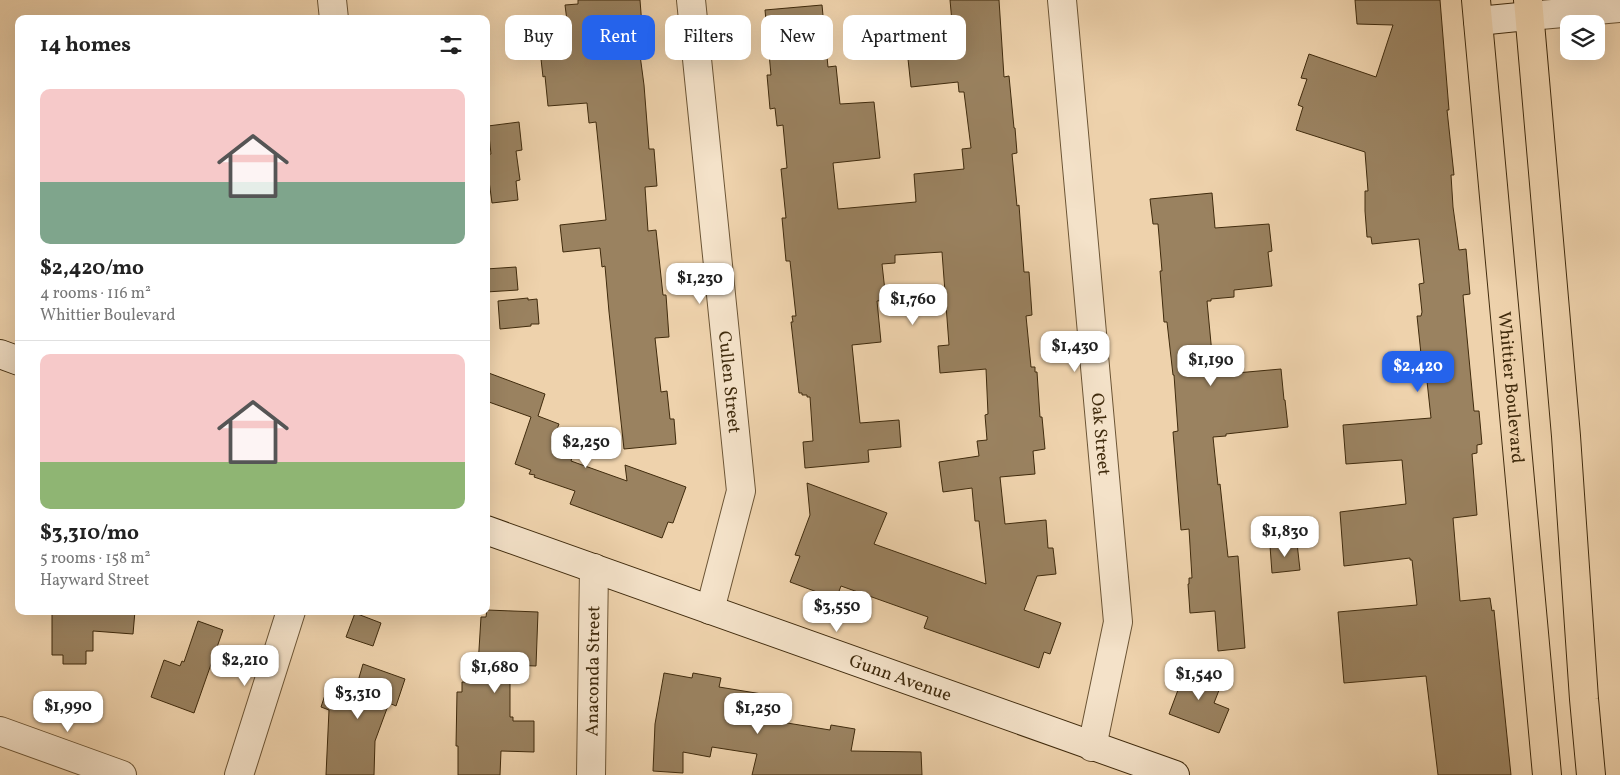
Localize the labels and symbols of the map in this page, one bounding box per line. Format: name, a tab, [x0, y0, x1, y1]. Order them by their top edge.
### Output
pin: $1,230	[659, 262, 741, 305]
pin: $1,760	[872, 284, 954, 326]
street label: Whittier Boulevard	[1491, 310, 1529, 465]
street label: Cullen Street	[711, 330, 746, 435]
pin: $1,430	[1034, 330, 1116, 373]
pin: $1,190	[1170, 344, 1252, 387]
pin: $2,420	[1377, 350, 1459, 393]
street label: Oak Street	[1083, 392, 1116, 477]
pin: $2,250	[545, 426, 627, 469]
pin: $1,830	[1244, 516, 1326, 558]
pin: $3,550	[796, 590, 878, 633]
street label: Anaconda Street	[581, 605, 607, 737]
pin: $2,210	[204, 644, 286, 687]
street label: Gunn Avenue	[845, 649, 955, 709]
pin: $1,680	[454, 652, 536, 694]
pin: $1,540	[1158, 658, 1240, 701]
pin: $3,310	[317, 678, 399, 720]
pin: $1,990	[27, 690, 109, 733]
pin: $1,250	[717, 692, 799, 735]

